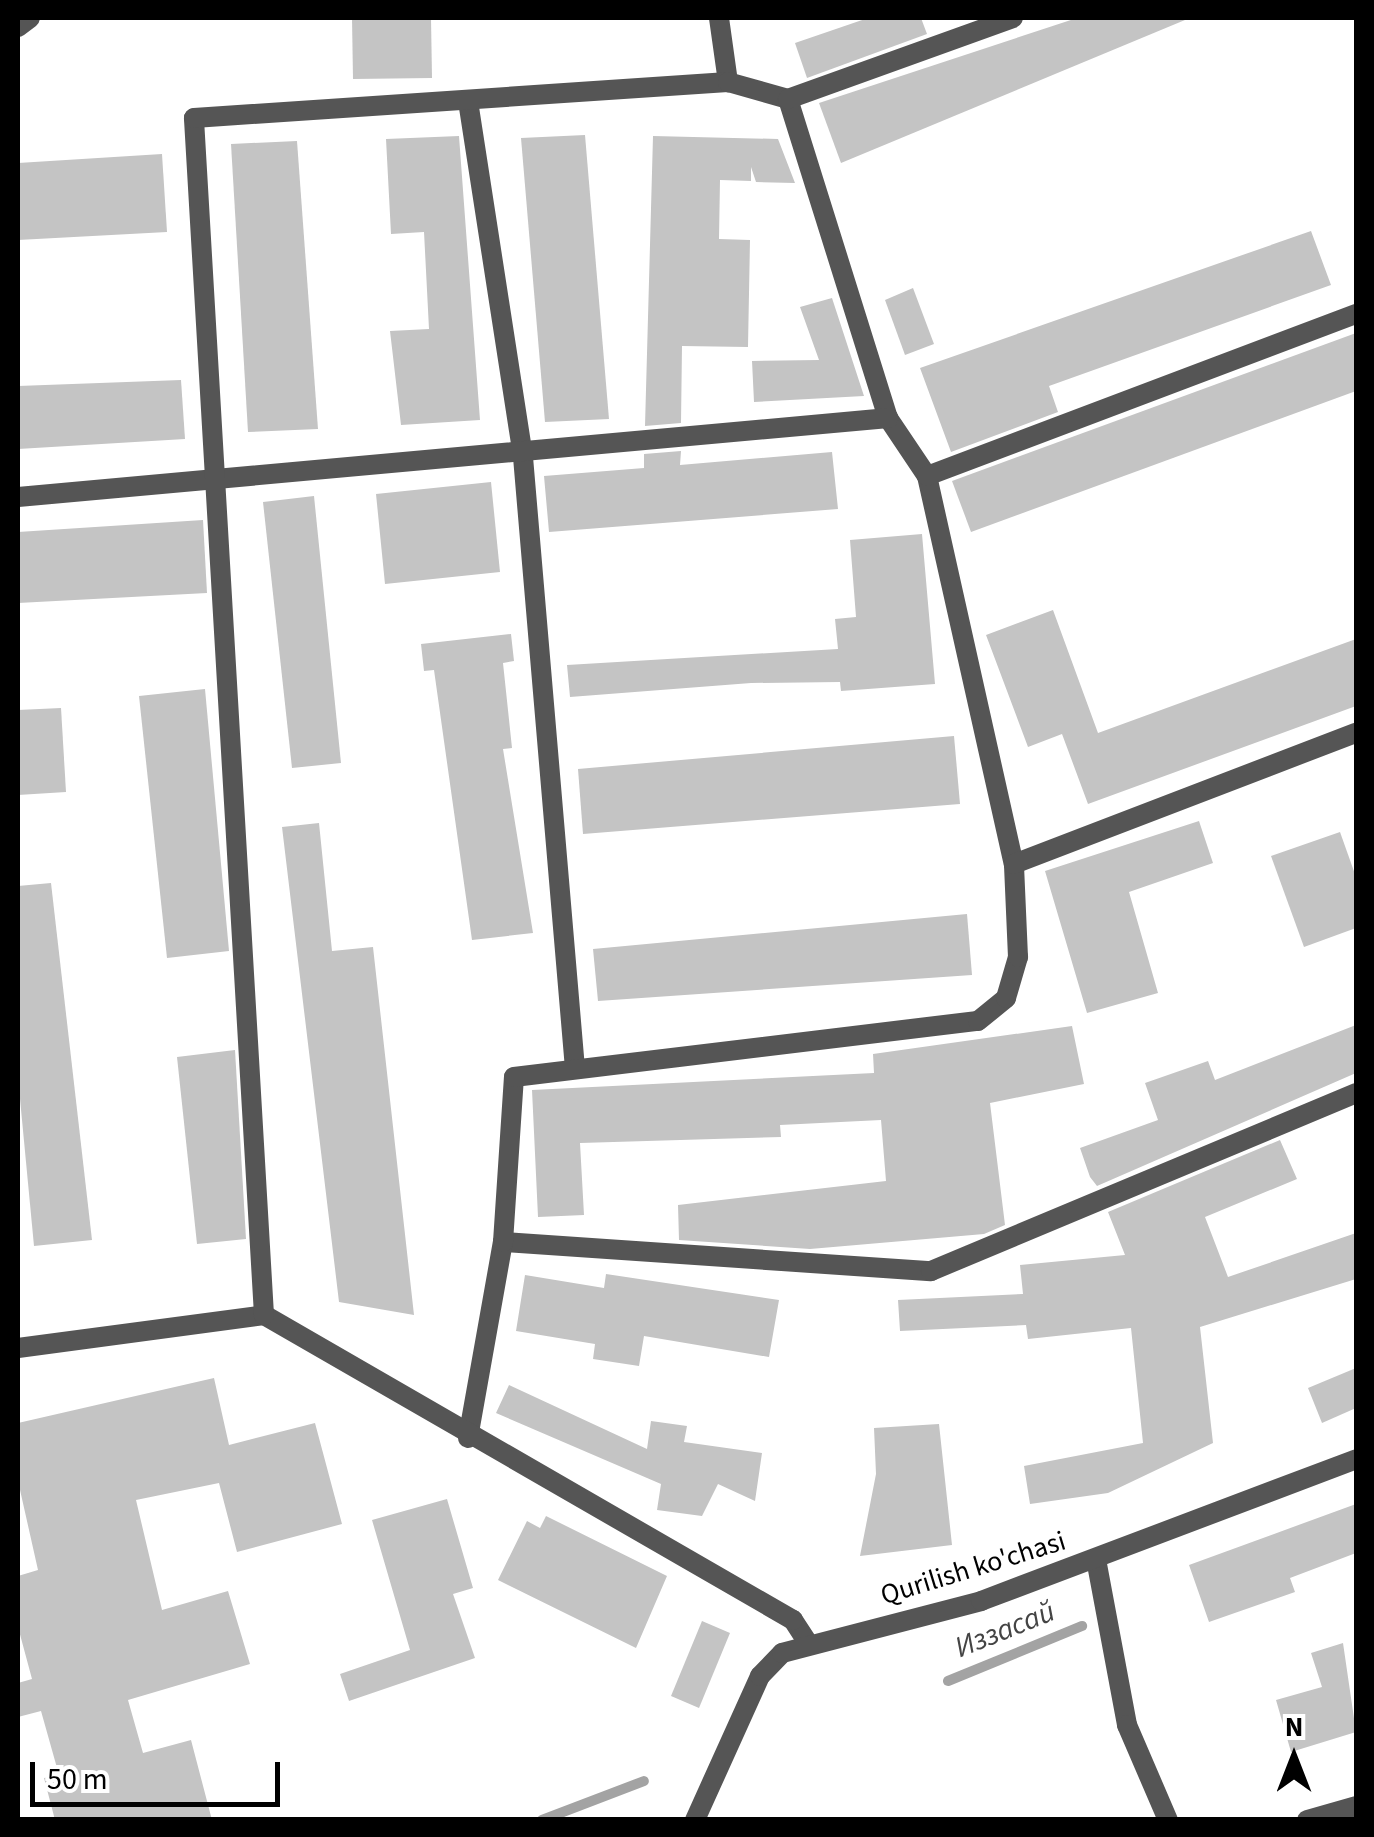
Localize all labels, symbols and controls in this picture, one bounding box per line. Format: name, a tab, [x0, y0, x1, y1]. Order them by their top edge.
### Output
street label: Qurilish ko'chasi	[876, 1524, 1070, 1612]
water label: Иззасай	[950, 1594, 1060, 1666]
north arrow	[1244, 1707, 1344, 1807]
text: N	[1285, 1707, 1303, 1747]
scale bar	[35, 1742, 285, 1804]
text: 50 m	[47, 1758, 108, 1801]

